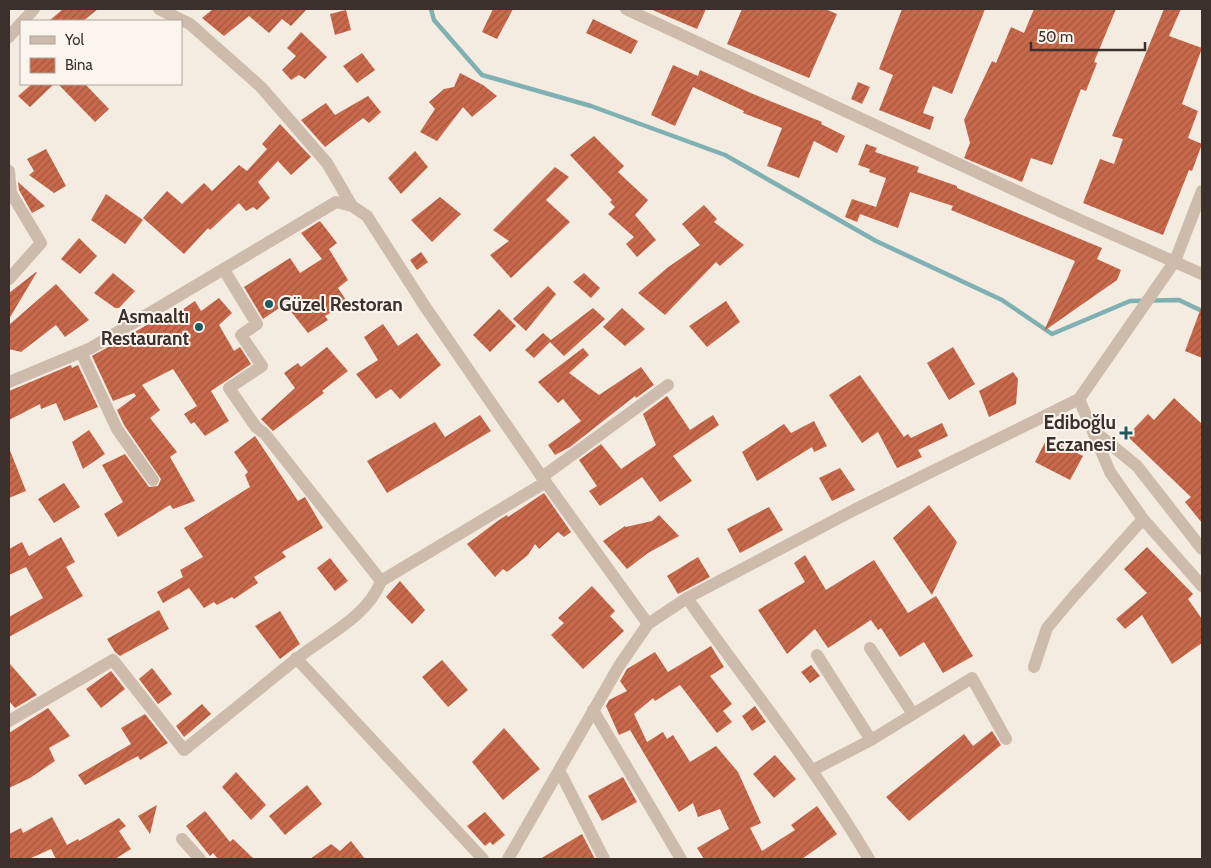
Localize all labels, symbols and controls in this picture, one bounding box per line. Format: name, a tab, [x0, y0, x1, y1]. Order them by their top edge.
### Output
legend	[20, 20, 182, 85]
scale bar	[1031, 20, 1145, 52]
text: 50 m	[1038, 28, 1073, 46]
text: Yol	[64, 31, 84, 49]
text: Bina	[65, 56, 93, 74]
place label: Güzel Restoran	[279, 293, 403, 316]
marker: Güzel Restoran	[263, 298, 275, 310]
place label: Asmaaltı Restaurant	[101, 305, 189, 350]
marker: Asmaaltı Restaurant	[193, 321, 205, 333]
place label: Ediboğlu Eczanesi	[1043, 411, 1116, 456]
marker: Ediboğlu Eczanesi	[1120, 427, 1132, 439]

